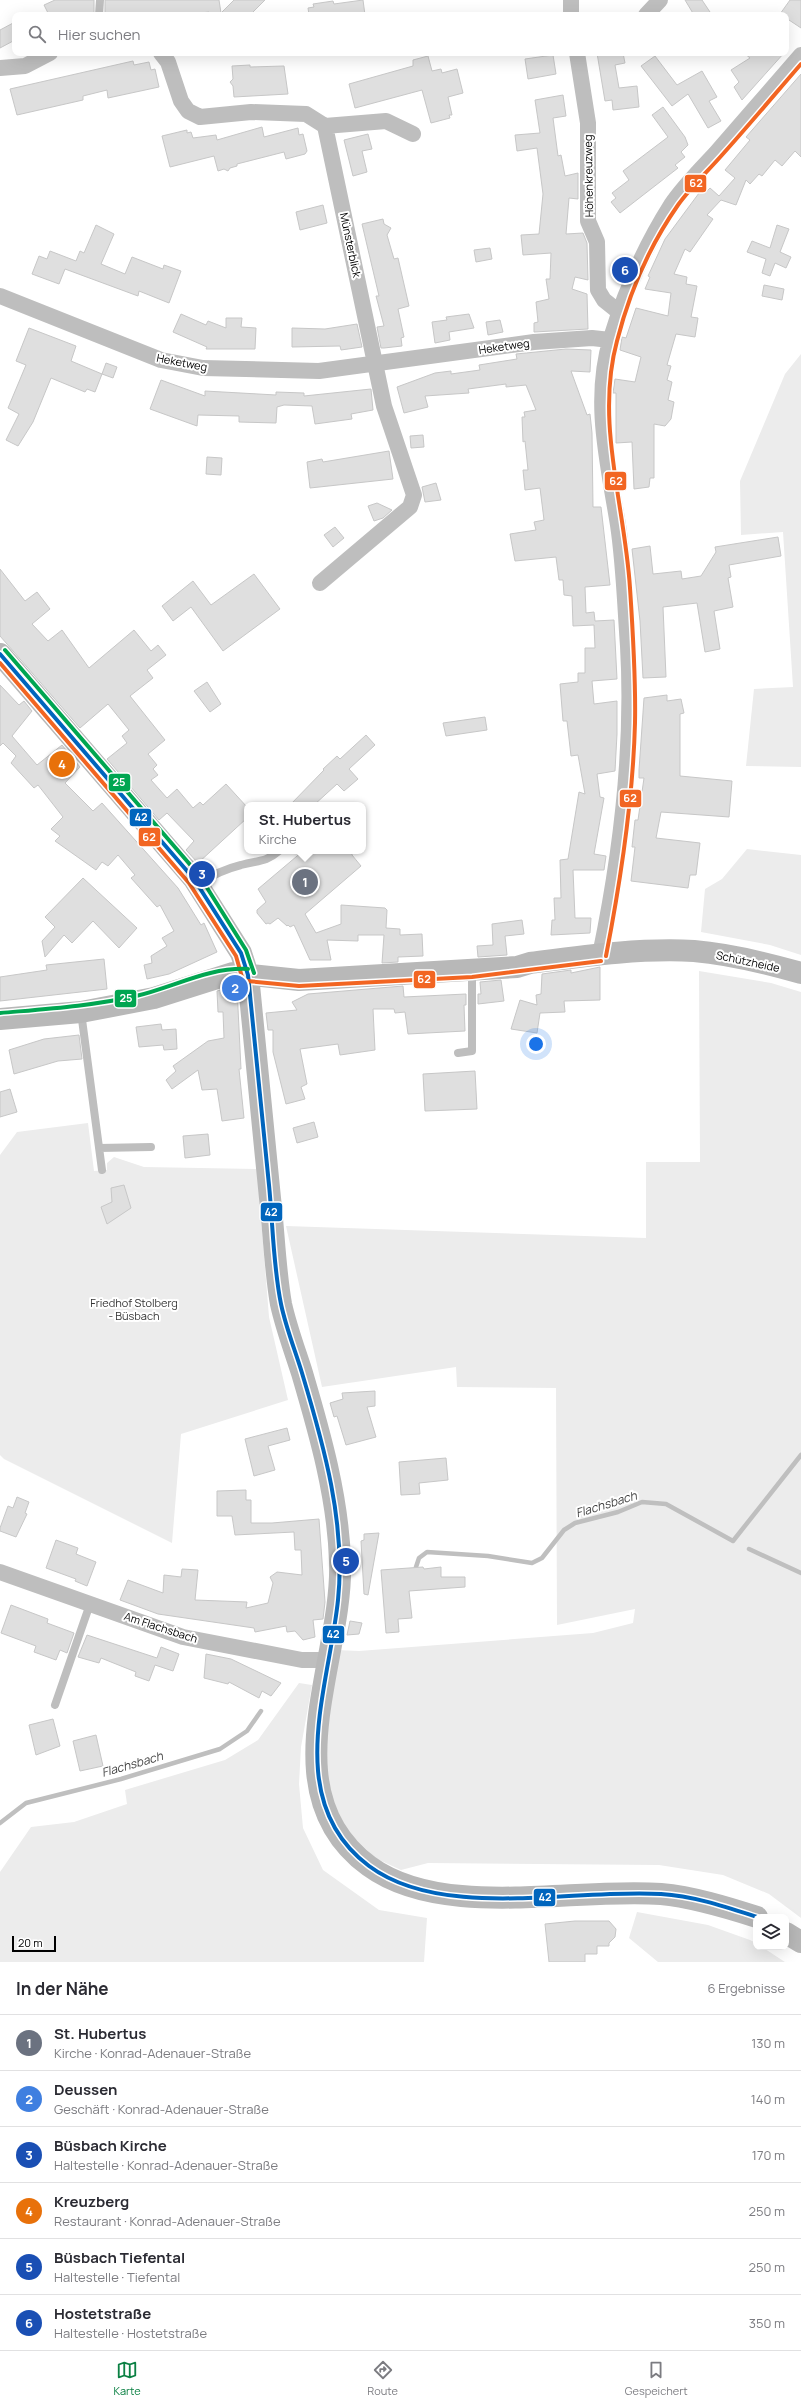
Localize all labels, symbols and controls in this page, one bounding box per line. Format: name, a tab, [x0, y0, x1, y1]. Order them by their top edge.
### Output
search box	[12, 12, 789, 56]
icon: search	[26, 23, 48, 45]
text: Hier suchen	[58, 24, 140, 45]
street label: Höhenkreuzweg	[580, 135, 596, 217]
line badge: 62	[684, 174, 707, 193]
text: 62	[689, 175, 703, 190]
street label: Münsterblick	[337, 211, 365, 279]
pin: 6	[612, 255, 638, 285]
street label: Heketweg	[478, 335, 530, 357]
street label: Heketweg	[155, 350, 209, 374]
line badge: 62	[604, 471, 627, 491]
text: 62	[609, 473, 623, 488]
pin: 4	[49, 749, 75, 779]
line badge: 25	[108, 773, 131, 792]
text: 25	[113, 774, 126, 789]
line badge: 62	[619, 789, 642, 808]
text: 62	[623, 790, 637, 805]
popup	[244, 802, 366, 854]
line badge: 42	[129, 808, 152, 827]
text: 42	[134, 809, 148, 824]
text: St. Hubertus	[259, 809, 351, 830]
line badge: 62	[138, 827, 161, 847]
text: 62	[142, 829, 156, 844]
text: Kirche	[259, 830, 297, 848]
pin: 3	[189, 859, 215, 889]
pin: 1	[292, 867, 318, 897]
street label: Schützheide	[715, 947, 782, 975]
line badge: 62	[413, 970, 436, 989]
text: 62	[417, 971, 431, 986]
pin: 2	[222, 973, 248, 1003]
line badge: 25	[114, 989, 137, 1008]
text: 25	[120, 990, 133, 1005]
your location	[526, 1034, 546, 1054]
line badge: 42	[260, 1202, 283, 1222]
text: 42	[264, 1204, 278, 1219]
park label: Friedhof Stolberg - Büsbach	[90, 1295, 178, 1323]
water label: Flachsbach	[573, 1486, 639, 1521]
pin: 5	[333, 1546, 359, 1576]
street label: Am Flachsbach	[122, 1608, 200, 1646]
line badge: 42	[322, 1625, 345, 1644]
text: 42	[326, 1626, 340, 1641]
water label: Flachsbach	[99, 1747, 166, 1781]
line badge: 42	[533, 1888, 556, 1907]
text: 42	[538, 1889, 552, 1904]
map controls	[753, 1914, 789, 1950]
button: layers	[753, 1914, 789, 1950]
scale bar	[12, 1934, 56, 1953]
text: 20 m	[18, 1935, 43, 1950]
text: In der Nähe	[16, 1977, 109, 2000]
text: 6 Ergebnisse	[708, 1979, 785, 1997]
text: St. Hubertus	[54, 2023, 146, 2044]
text: 1	[26, 2034, 32, 2052]
text: 130 m	[751, 2034, 785, 2052]
text: Kirche · Konrad-Adenauer-Straße	[54, 2044, 251, 2062]
text: Deussen	[54, 2079, 117, 2100]
text: 2	[25, 2090, 33, 2108]
text: 140 m	[751, 2090, 785, 2108]
text: Geschäft · Konrad-Adenauer-Straße	[54, 2100, 269, 2118]
text: Büsbach Kirche	[54, 2135, 167, 2156]
text: 3	[25, 2146, 33, 2164]
text: 170 m	[752, 2146, 785, 2164]
text: Haltestelle · Konrad-Adenauer-Straße	[54, 2156, 278, 2174]
text: Kreuzberg	[54, 2191, 129, 2212]
text: 4	[25, 2202, 33, 2220]
text: 250 m	[749, 2202, 785, 2220]
text: Restaurant · Konrad-Adenauer-Straße	[54, 2212, 281, 2230]
text: Büsbach Tiefental	[54, 2247, 185, 2268]
text: 5	[25, 2258, 33, 2276]
text: 250 m	[749, 2258, 785, 2276]
text: Haltestelle · Tiefental	[54, 2268, 180, 2286]
text: Hostetstraße	[54, 2303, 151, 2324]
text: 6	[25, 2314, 33, 2332]
text: 350 m	[749, 2314, 785, 2332]
text: Haltestelle · Hostetstraße	[54, 2324, 207, 2342]
tab: Karte	[113, 2359, 141, 2398]
tab: Route	[367, 2359, 398, 2398]
tab: Gespeichert	[625, 2359, 688, 2398]

